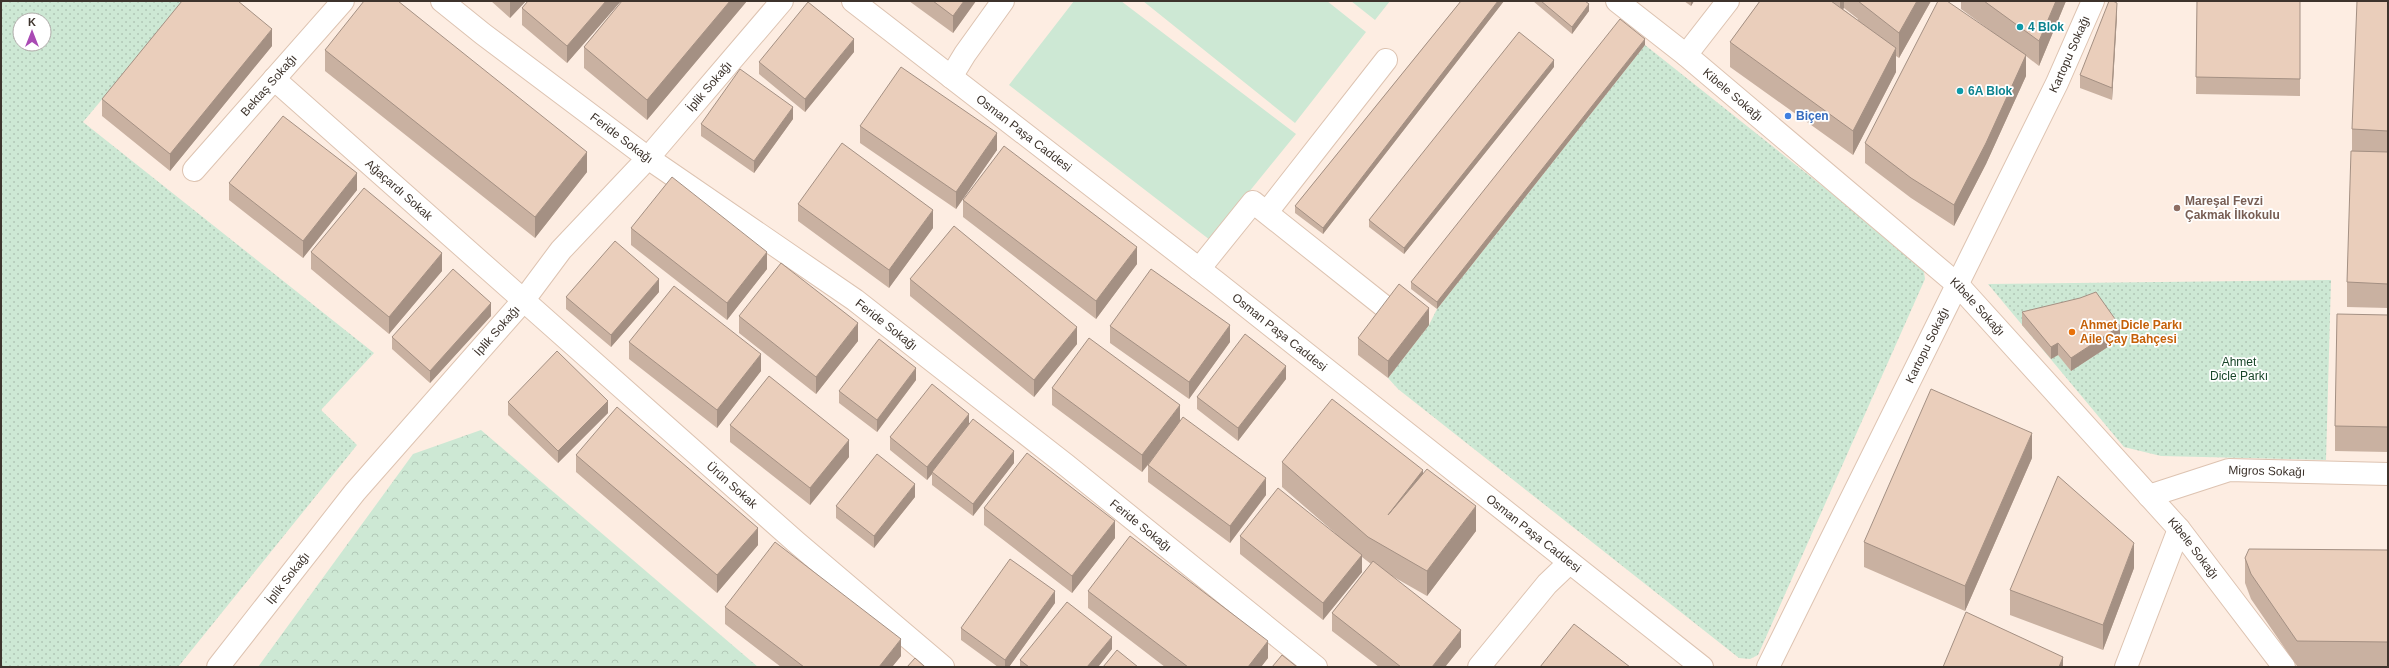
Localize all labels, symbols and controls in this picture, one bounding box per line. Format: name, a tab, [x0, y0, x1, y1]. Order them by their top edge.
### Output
north arrow	[12, 12, 52, 52]
street label: Kartopu Sokağı	[2046, 13, 2093, 95]
text: K	[28, 16, 36, 28]
place label: 4 Blok	[2028, 20, 2064, 34]
marker: 4 Blok	[2015, 22, 2025, 32]
street label: Bektaş Sokağı	[238, 52, 300, 119]
street label: İplik Sokağı	[684, 58, 735, 115]
street label: Kibele Sokağı	[1700, 65, 1766, 124]
place label: 6A Blok	[1968, 84, 2013, 98]
marker: 6A Blok	[1955, 86, 1965, 96]
street label: Osman Paşa Caddesi	[973, 92, 1074, 175]
place label: Biçen	[1796, 109, 1829, 123]
street label: Feride Sokağı	[587, 110, 656, 166]
marker: Biçen	[1783, 111, 1793, 121]
street label: Ağaçardı Sokak	[363, 156, 436, 224]
place label: Mareşal Fevzi Çakmak İlkokulu	[2185, 194, 2280, 222]
marker: Mareşal Fevzi Çakmak İlkokulu	[2172, 203, 2182, 213]
street label: Kibele Sokağı	[1947, 275, 2008, 339]
street label: Osman Paşa Caddesi	[1229, 290, 1330, 374]
street label: Feride Sokağı	[853, 296, 920, 353]
street label: İplik Sokağı	[471, 303, 523, 359]
street label: Kartopu Sokağı	[1903, 305, 1952, 385]
place label: Ahmet Dicle Parkı Aile Çay Bahçesi	[2080, 318, 2182, 346]
marker: Ahmet Dicle Parkı Aile Çay Bahçesi	[2067, 327, 2077, 337]
park label: Ahmet Dicle Parkı	[2210, 355, 2268, 383]
street label: Ürün Sokak	[704, 459, 761, 512]
street label: Migros Sokağı	[2228, 463, 2305, 479]
street label: Osman Paşa Caddesi	[1483, 492, 1584, 575]
street label: Feride Sokağı	[1107, 496, 1174, 554]
street label: Kibele Sokağı	[2165, 515, 2222, 582]
street label: İplik Sokağı	[263, 549, 312, 607]

